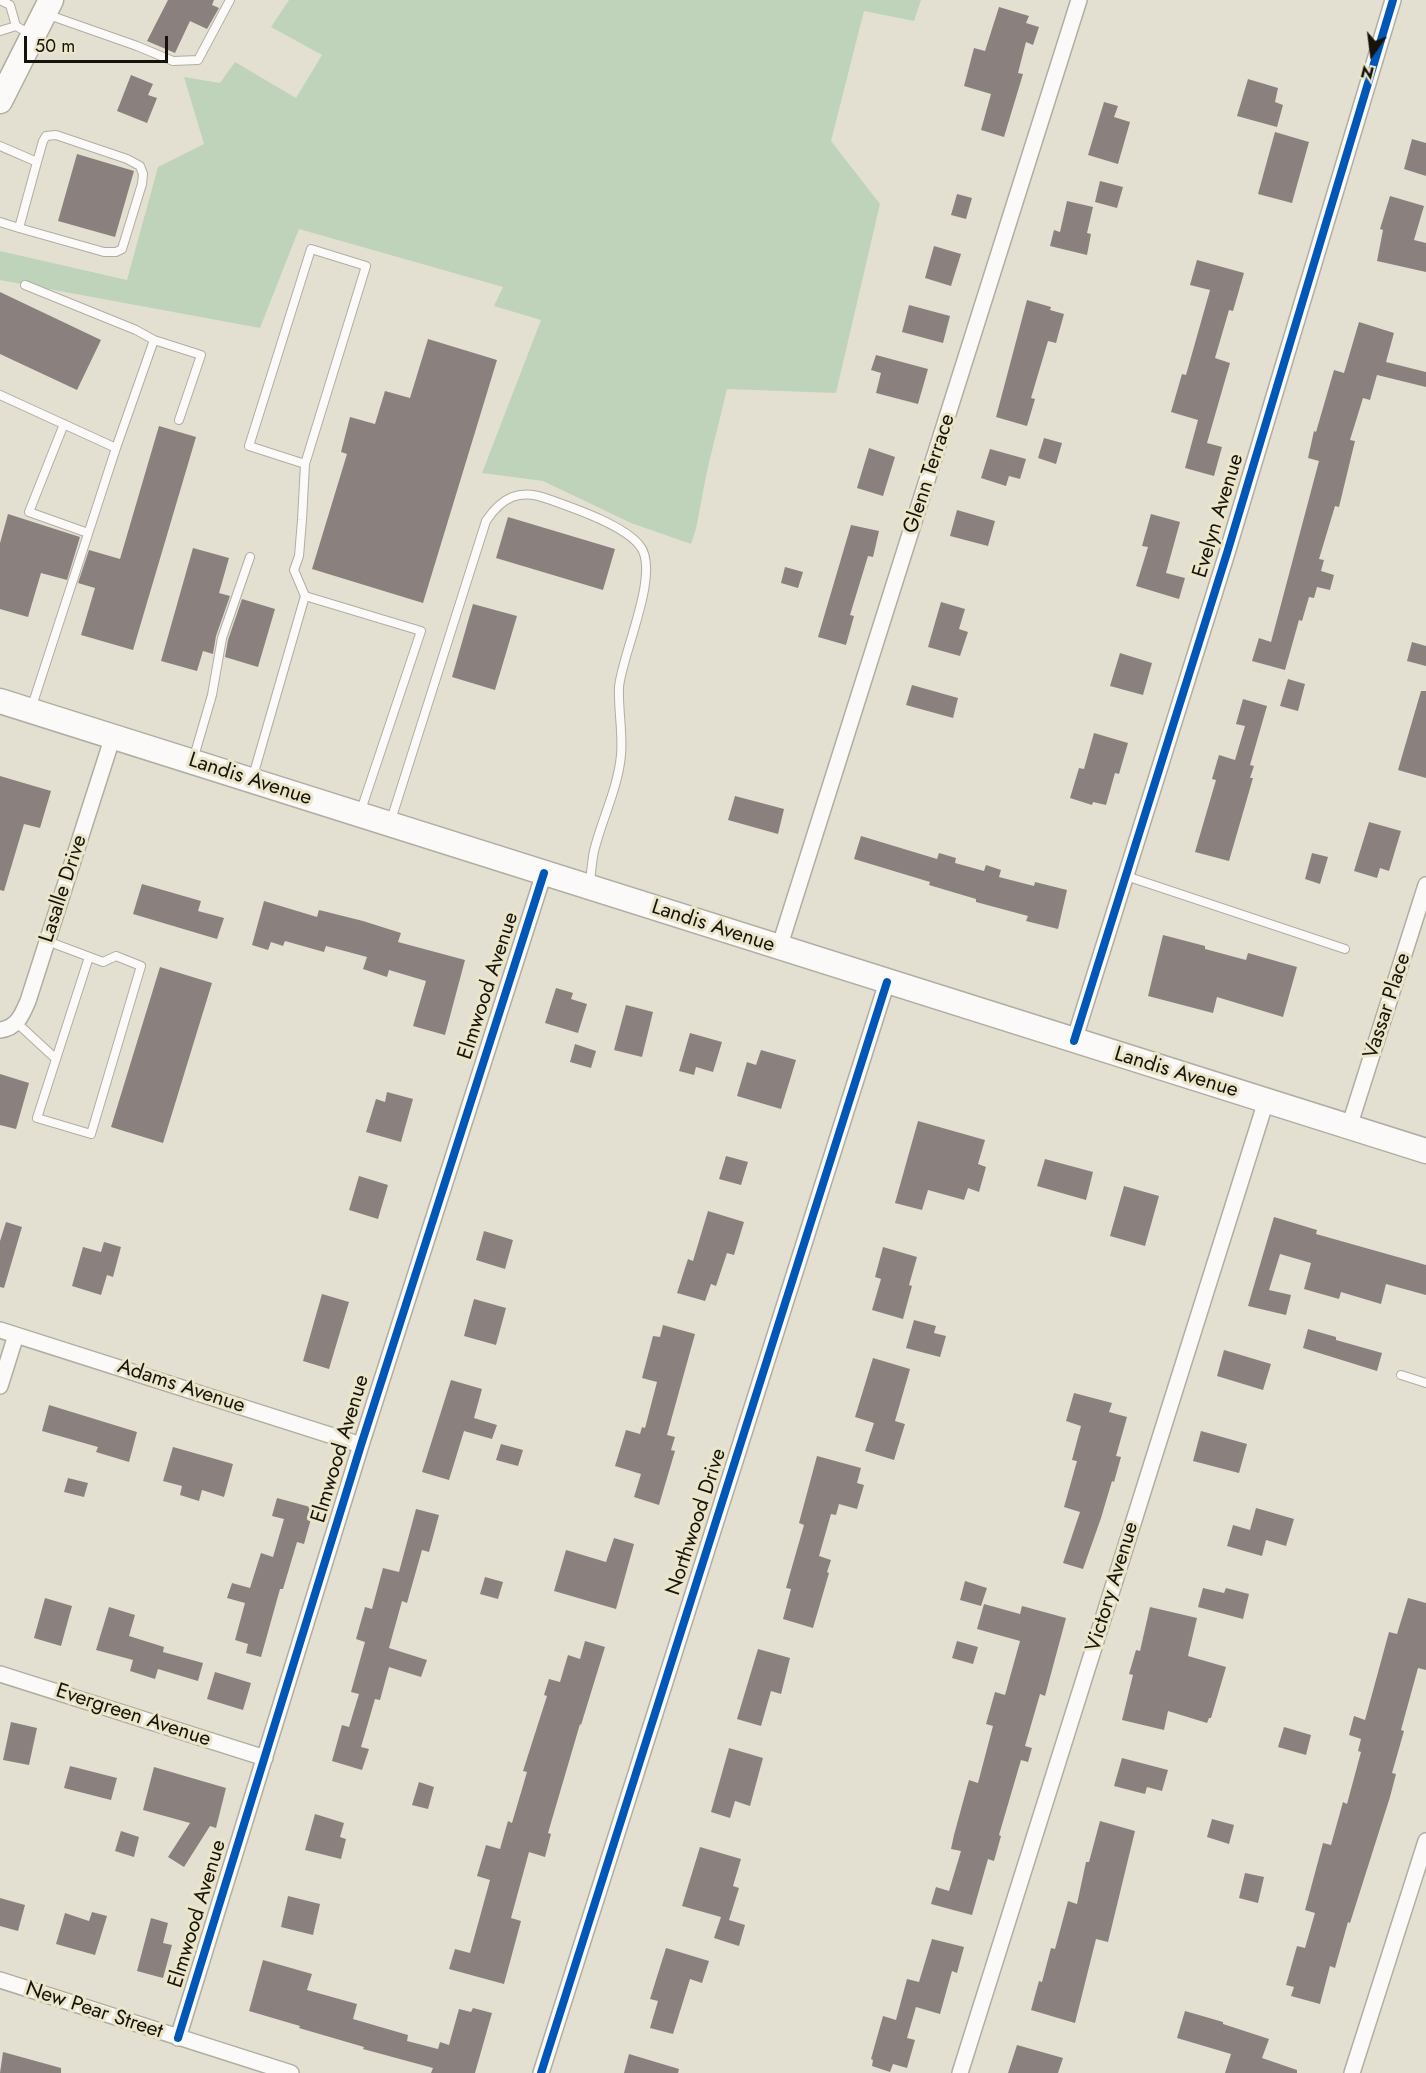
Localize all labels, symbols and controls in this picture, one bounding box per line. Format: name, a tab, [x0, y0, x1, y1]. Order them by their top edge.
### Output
scale bar	[27, 24, 171, 62]
north arrow	[1342, 24, 1402, 84]
text: 50 m	[35, 33, 75, 59]
text: N	[1359, 59, 1376, 85]
street label: Glenn Terrace	[899, 411, 961, 537]
street label: Evelyn Avenue	[1188, 451, 1250, 581]
street label: Landis Avenue	[185, 748, 315, 812]
street label: Lasalle Drive	[35, 832, 93, 946]
street label: Landis Avenue	[648, 895, 778, 959]
street label: Elmwood Avenue	[453, 909, 525, 1063]
street label: Vassar Place	[1359, 950, 1417, 1062]
street label: Landis Avenue	[1111, 1042, 1241, 1104]
street label: Adams Avenue	[114, 1355, 248, 1419]
street label: Elmwood Avenue	[307, 1372, 375, 1526]
street label: Northwood Drive	[661, 1445, 733, 1599]
street label: Victory Avenue	[1081, 1519, 1145, 1655]
street label: Evergreen Avenue	[52, 1679, 214, 1753]
street label: Elmwood Avenue	[164, 1837, 232, 1991]
street label: New Pear Street	[22, 1977, 166, 2045]

